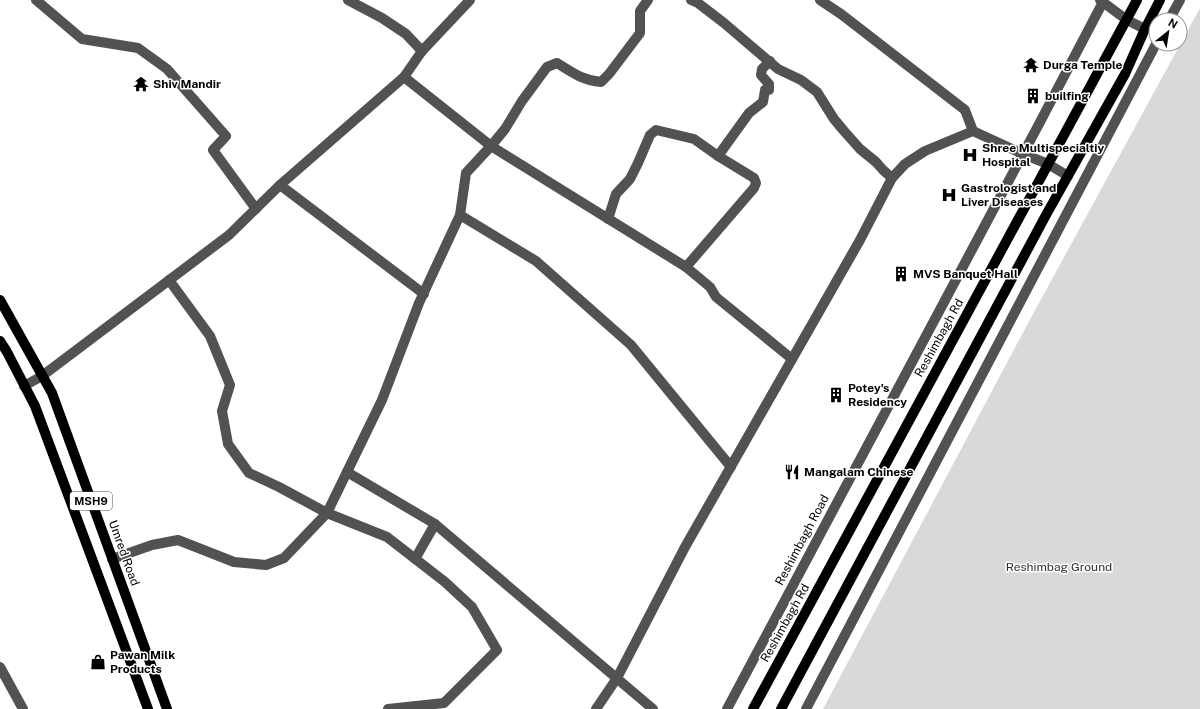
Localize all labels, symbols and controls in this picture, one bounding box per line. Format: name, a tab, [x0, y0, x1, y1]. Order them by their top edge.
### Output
north arrow	[1148, 12, 1188, 52]
text: N	[1166, 16, 1180, 31]
temple icon: Durga Temple	[1022, 56, 1040, 74]
place label: Durga Temple	[1043, 58, 1123, 72]
temple icon: Shiv Mandir	[132, 75, 150, 93]
place label: Shiv Mandir	[153, 77, 221, 91]
building icon: builfing	[1024, 87, 1042, 105]
place label: builfing	[1045, 89, 1089, 103]
place label: Shree Multispecialtiy Hospital	[982, 141, 1105, 169]
hospital icon: Shree Multispecialtiy Hospital	[961, 146, 979, 164]
place label: Gastrologist and Liver Diseases	[961, 181, 1056, 209]
hospital icon: Gastrologist and Liver Diseases	[940, 186, 958, 204]
building icon: MVS Banquet Hall	[892, 265, 910, 283]
place label: MVS Banquet Hall	[913, 267, 1018, 281]
street label: Reshimbagh Rd	[912, 296, 966, 380]
place label: Potey's Residency	[848, 381, 907, 409]
building icon: Potey's Residency	[827, 386, 845, 404]
restaurant icon: Mangalam Chinese	[783, 463, 801, 481]
place label: Mangalam Chinese	[804, 465, 914, 479]
road number: MSH9	[70, 492, 112, 510]
street label: Reshimbagh Road	[772, 492, 832, 588]
street label: Umred Road	[106, 518, 142, 588]
park label: Reshimbag Ground	[1006, 560, 1112, 574]
street label: Reshimbagh Rd	[758, 581, 812, 665]
place label: Pawan Milk Products	[110, 648, 175, 676]
shop icon: Pawan Milk Products	[89, 653, 107, 671]

